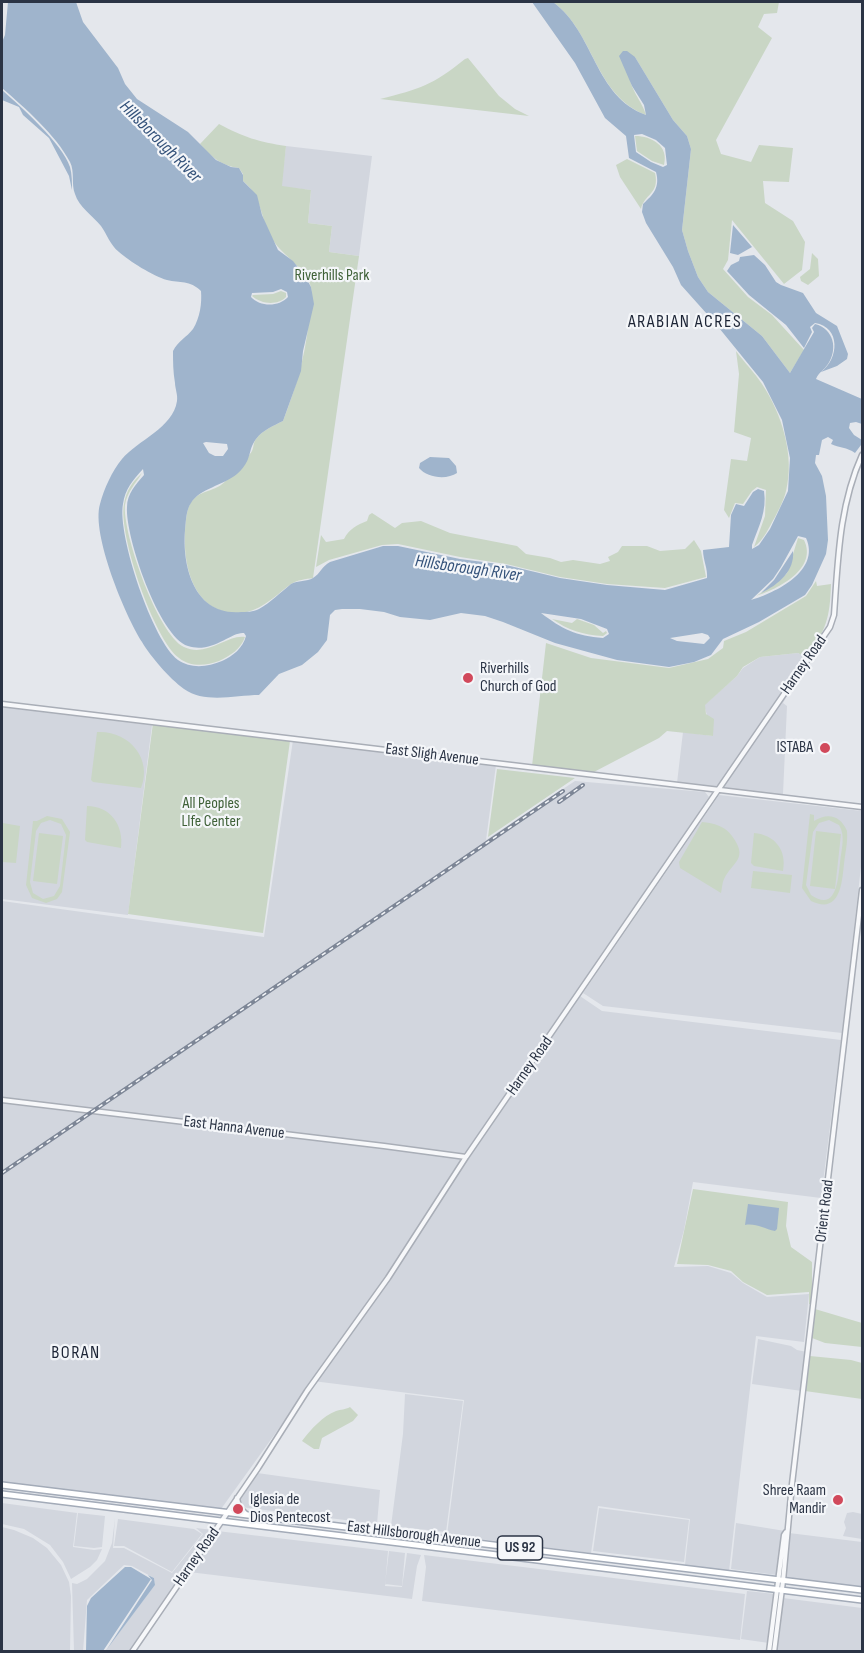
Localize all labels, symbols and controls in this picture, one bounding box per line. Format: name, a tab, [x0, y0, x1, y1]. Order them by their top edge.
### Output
water label: Hillsborough River	[115, 97, 205, 187]
park label: Riverhills Park	[295, 266, 369, 286]
district label: ARABIAN ACRES	[628, 311, 742, 333]
water label: Hillsborough River	[414, 551, 522, 587]
street label: Harney Road	[777, 632, 831, 698]
place label: Riverhills Church of God	[480, 659, 557, 697]
marker: Riverhills Church of God	[461, 671, 475, 685]
place label: ISTABA	[776, 738, 813, 758]
street label: East Sligh Avenue	[384, 740, 480, 770]
marker: ISTABA	[818, 741, 832, 755]
park label: All Peoples LIfe Center	[181, 794, 241, 832]
street label: Harney Road	[503, 1033, 557, 1099]
street label: East Hanna Avenue	[182, 1112, 286, 1144]
street label: Orient Road	[812, 1179, 838, 1243]
district label: BORAN	[51, 1342, 101, 1364]
place label: Shree Raam Mandir	[763, 1481, 826, 1519]
place label: Iglesia de Dios Pentecost	[250, 1490, 331, 1528]
marker: Shree Raam Mandir	[831, 1493, 845, 1507]
marker: Iglesia de Dios Pentecost	[231, 1502, 245, 1516]
street label: East Hillsborough Avenue	[346, 1517, 482, 1553]
street label: Harney Road	[170, 1524, 224, 1590]
road number: US 92	[498, 1536, 542, 1560]

